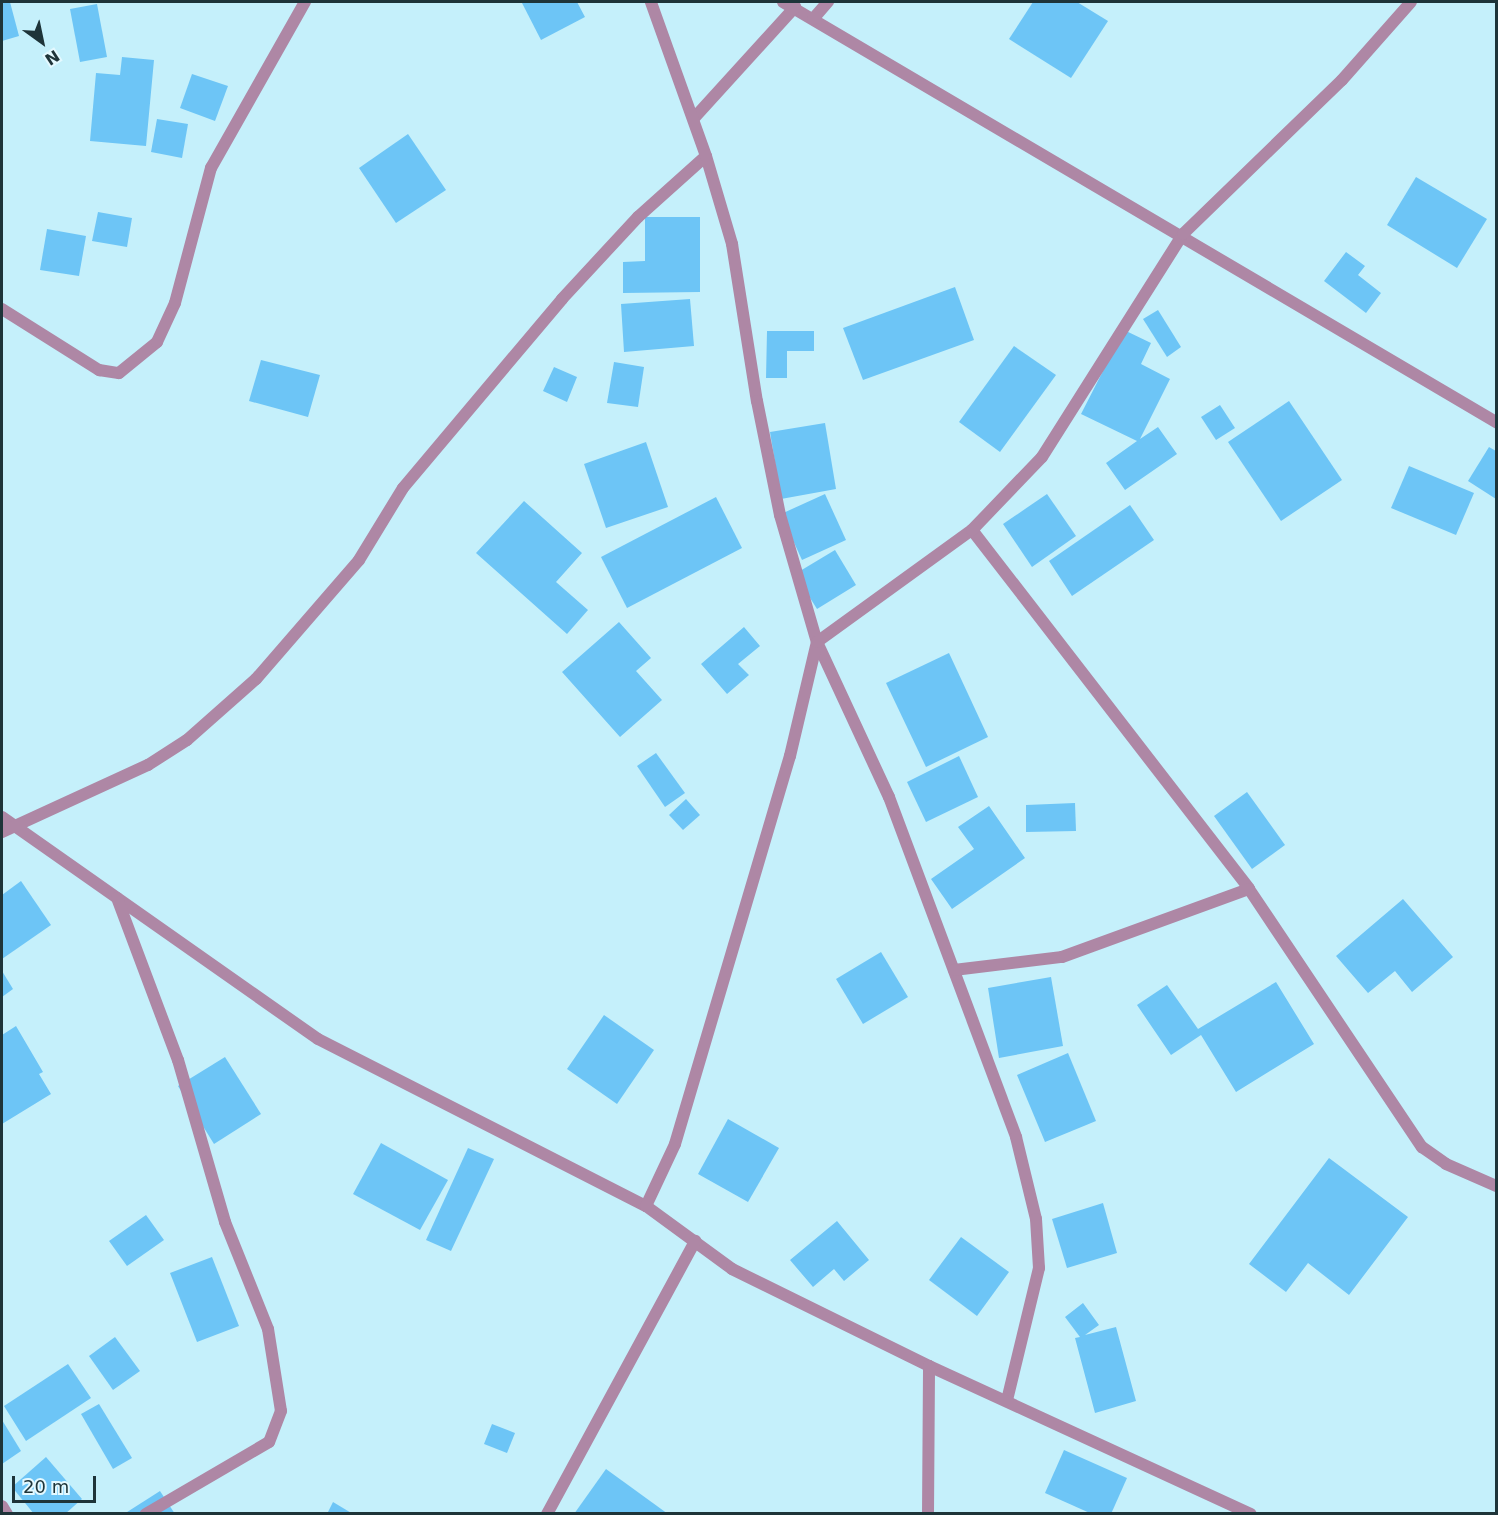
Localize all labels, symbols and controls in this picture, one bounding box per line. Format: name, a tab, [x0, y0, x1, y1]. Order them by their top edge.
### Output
north arrow	[12, 12, 72, 72]
text: N	[41, 46, 63, 69]
scale bar	[15, 1464, 99, 1502]
text: 20 m	[23, 1476, 69, 1497]

